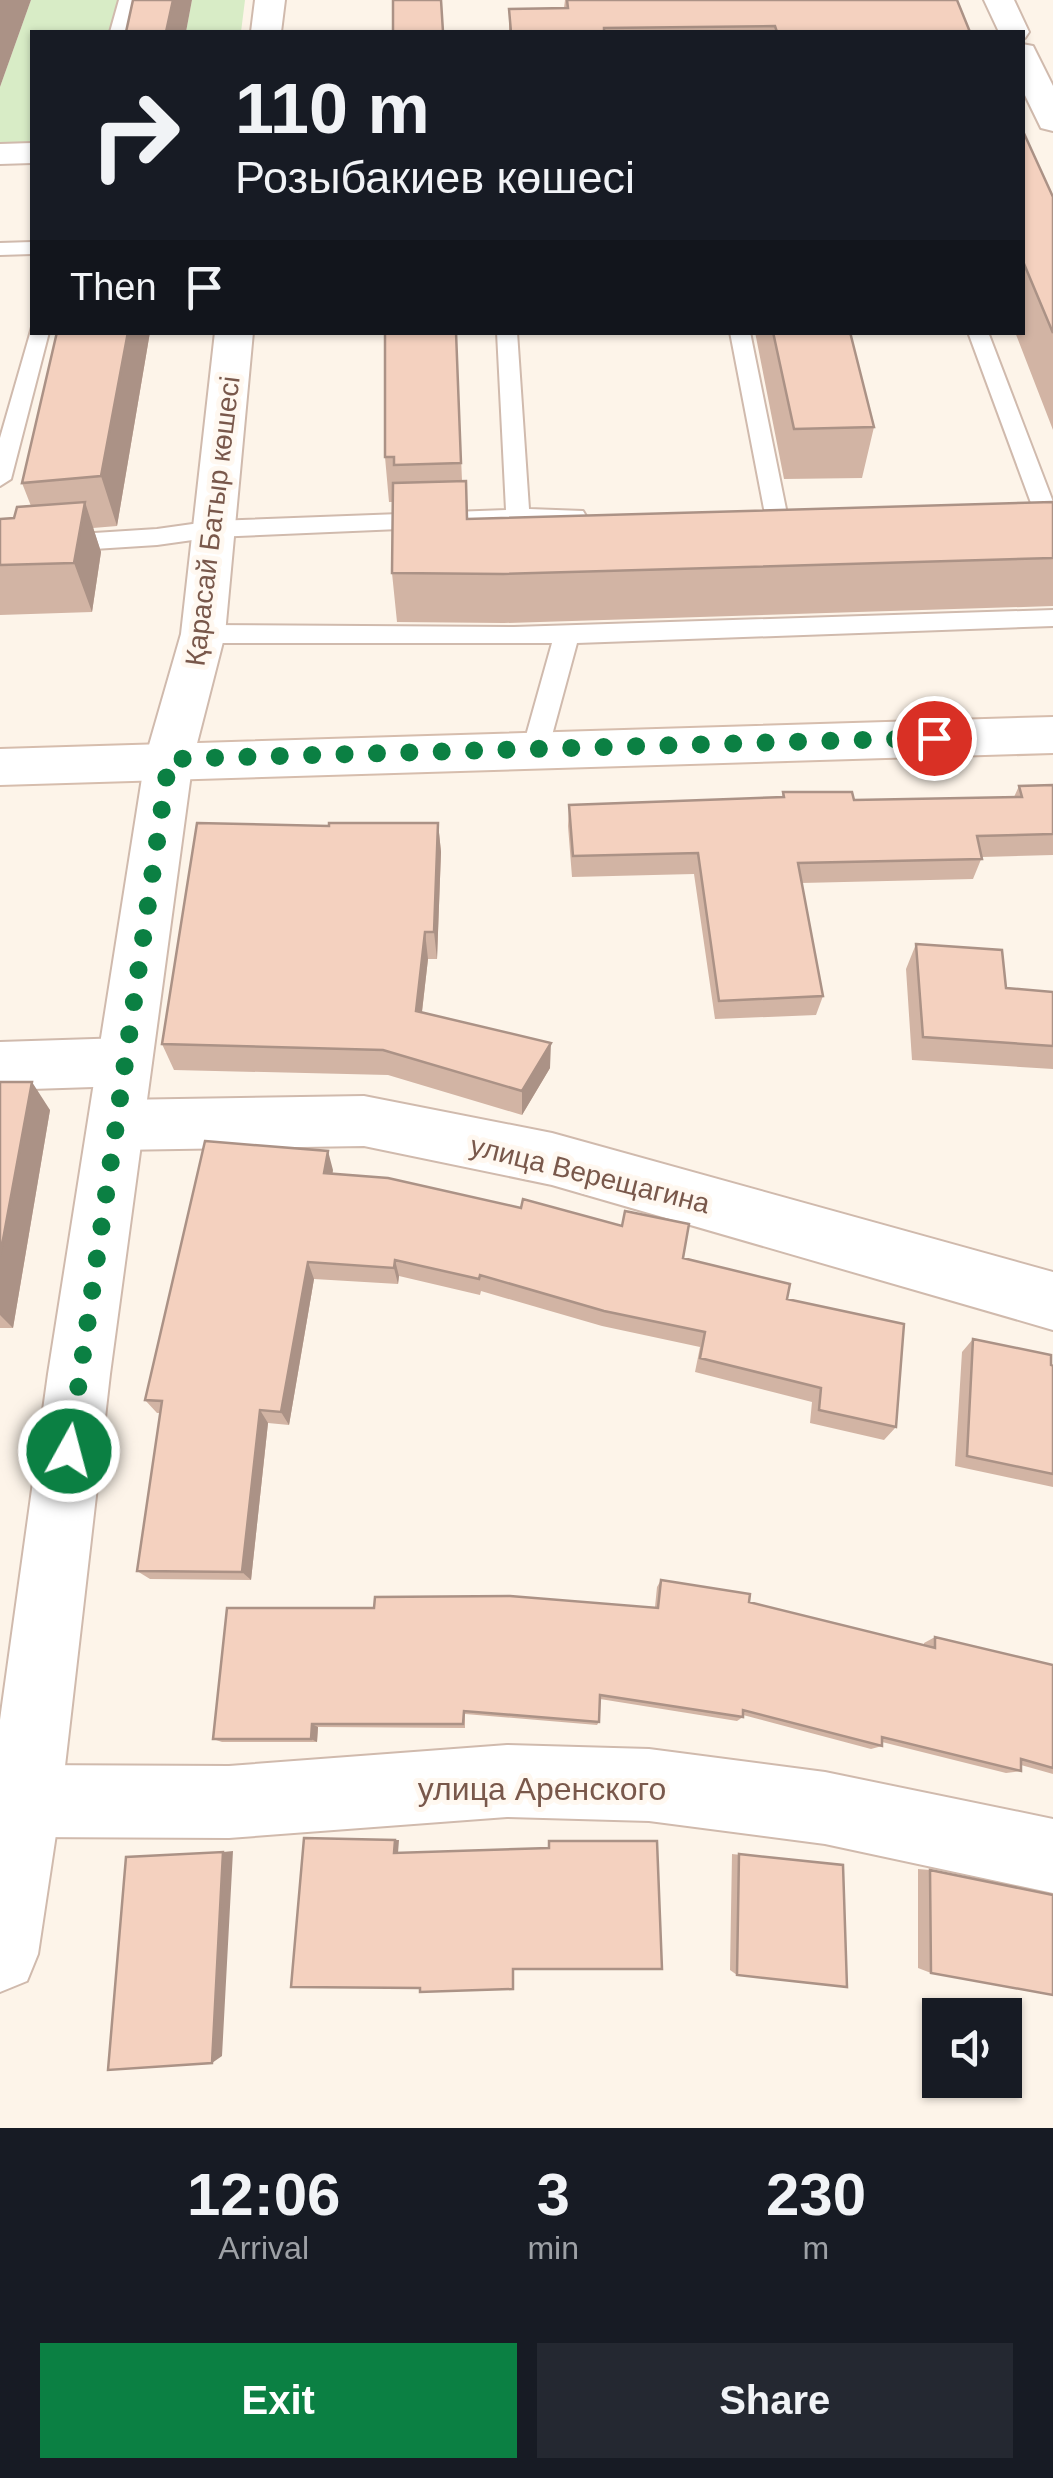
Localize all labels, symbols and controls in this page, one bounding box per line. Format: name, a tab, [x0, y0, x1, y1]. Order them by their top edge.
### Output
icon: right	[70, 70, 200, 200]
text: 110 m	[235, 70, 430, 148]
text: Розыбакиев көшесі	[235, 152, 635, 203]
icon: arrive	[177, 260, 232, 315]
text: Then	[70, 266, 157, 308]
street label: Қарасай Батыр көшесі	[179, 374, 246, 668]
pin	[892, 696, 977, 781]
icon: arrive	[907, 711, 962, 766]
street label: улица Верещагина	[467, 1130, 713, 1219]
position arrow	[17, 1399, 121, 1503]
street label: улица Аренского	[418, 1771, 666, 1807]
map controls	[922, 1998, 1022, 2098]
button: sound	[922, 1998, 1022, 2098]
text: 12:06	[187, 2161, 340, 2228]
text: 3	[536, 2161, 570, 2228]
text: 230	[766, 2161, 866, 2228]
text: Arrival	[218, 2230, 309, 2266]
text: min	[527, 2230, 579, 2266]
text: m	[803, 2230, 829, 2266]
button: Exit	[40, 2343, 517, 2458]
button: Share	[537, 2343, 1013, 2458]

